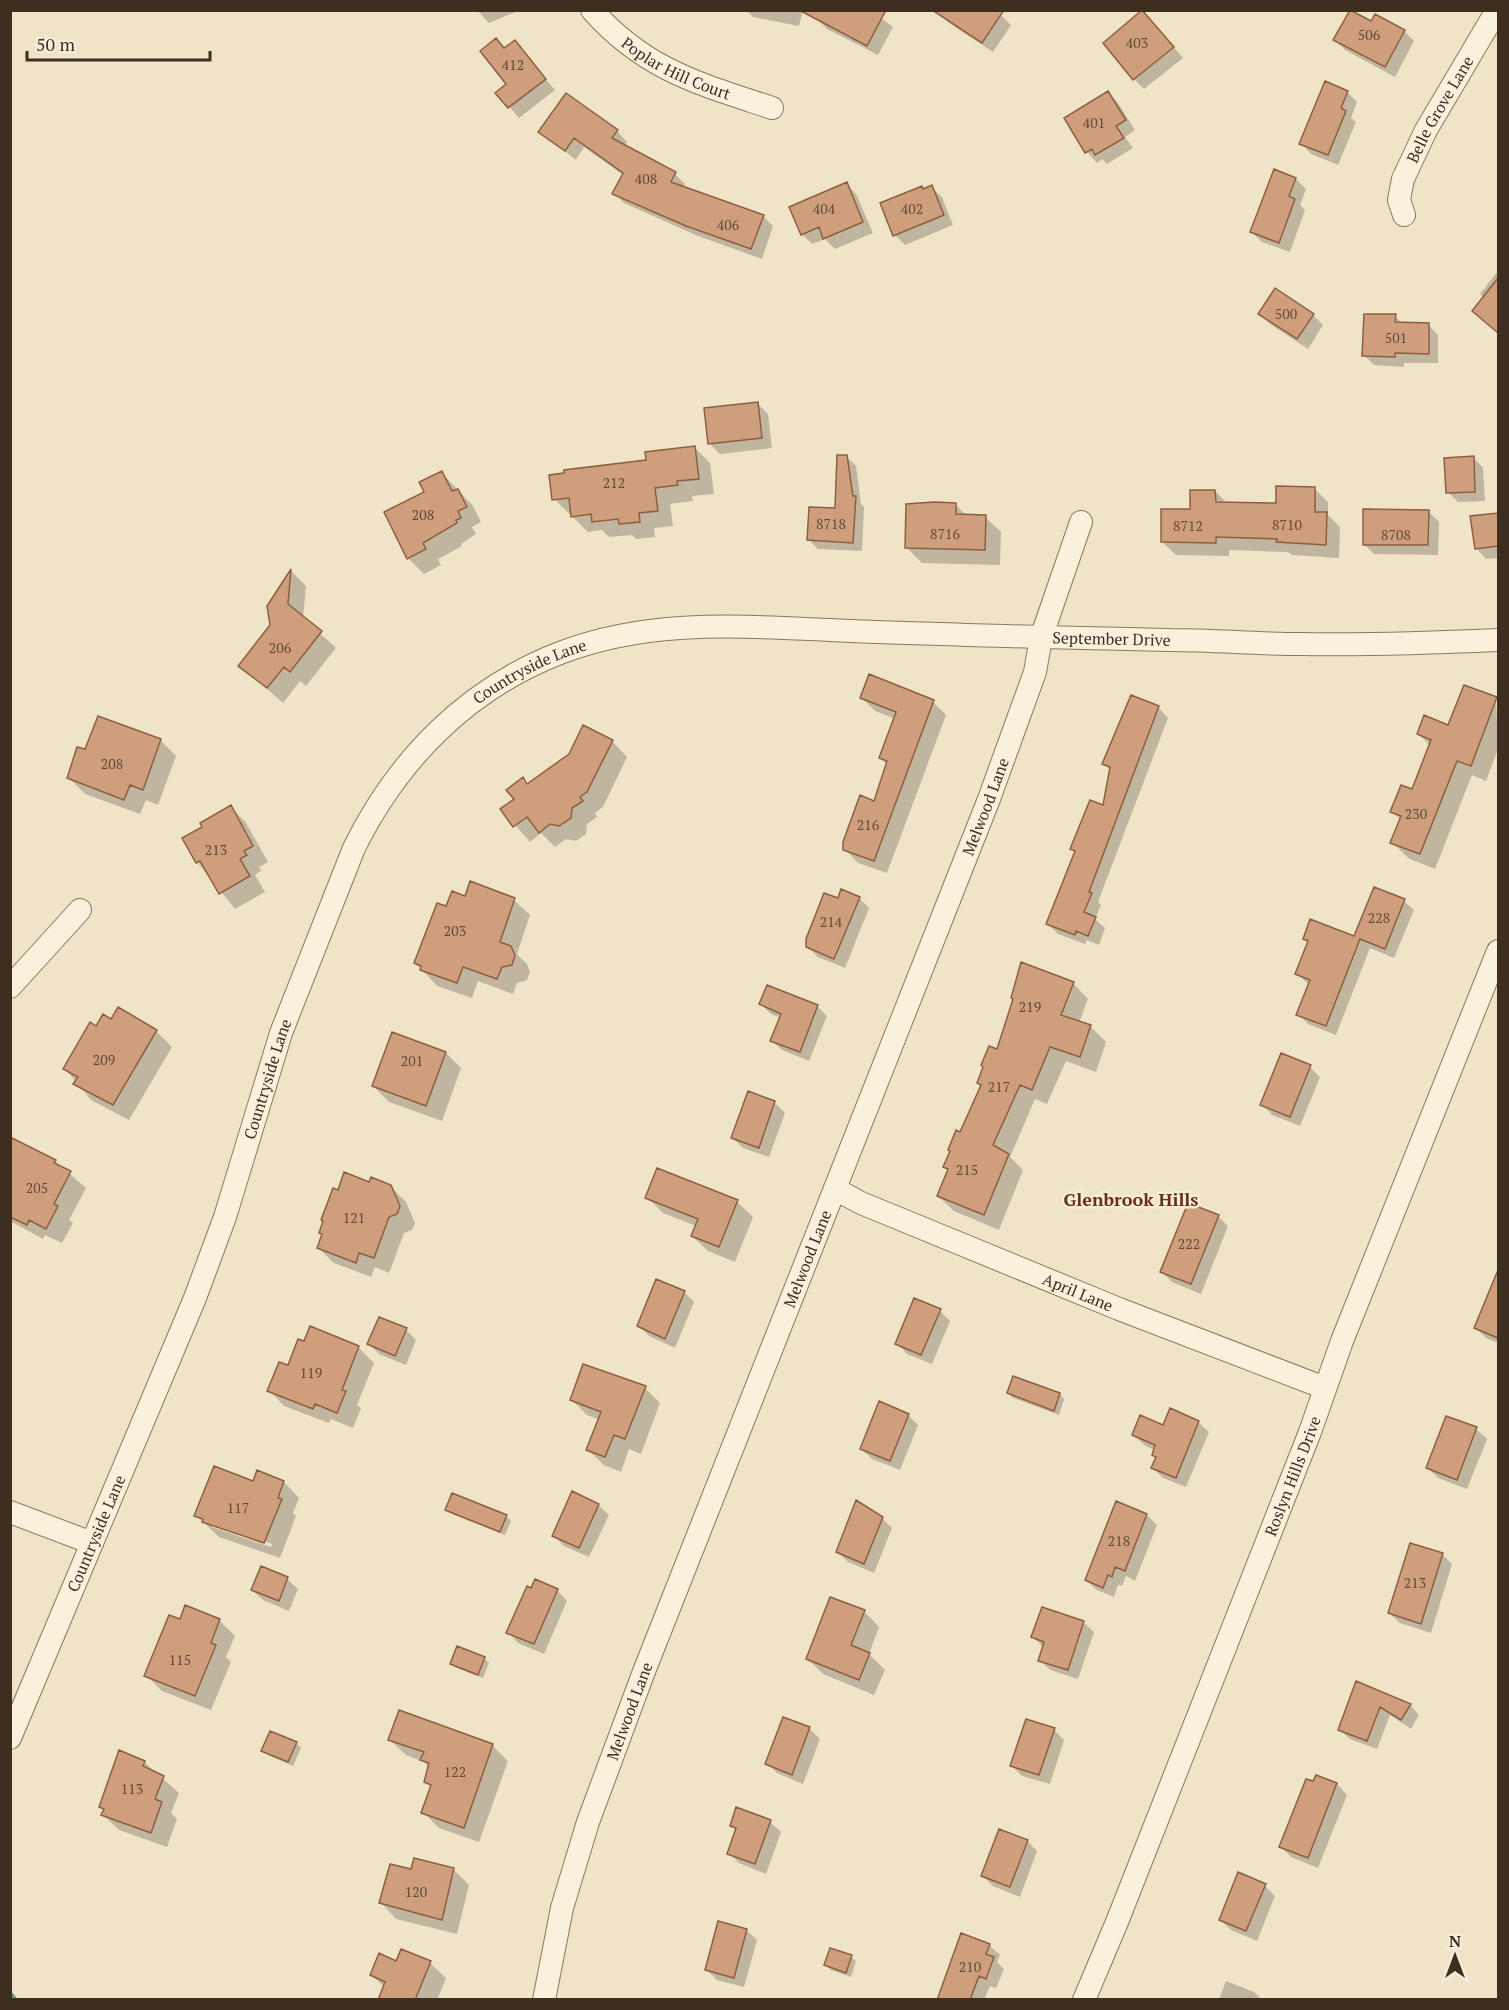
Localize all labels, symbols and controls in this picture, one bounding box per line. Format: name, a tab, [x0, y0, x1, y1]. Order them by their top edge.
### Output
scale bar	[27, 24, 210, 62]
house number: 506	[1358, 25, 1381, 44]
text: 50 m	[36, 32, 76, 56]
street label: Poplar Hill Court	[617, 32, 734, 105]
house number: 403	[1126, 33, 1148, 52]
street label: Belle Grove Lane	[1401, 52, 1478, 166]
house number: 412	[502, 55, 524, 74]
house number: 401	[1083, 113, 1105, 132]
house number: 408	[635, 169, 657, 188]
house number: 404	[813, 199, 836, 218]
house number: 402	[901, 199, 923, 218]
house number: 406	[717, 215, 740, 234]
house number: 500	[1275, 304, 1297, 323]
house number: 501	[1385, 328, 1407, 347]
house number: 212	[603, 473, 625, 492]
house number: 208	[412, 505, 434, 524]
house number: 8718	[816, 514, 846, 533]
house number: 8710	[1272, 515, 1302, 534]
house number: 8712	[1173, 516, 1203, 535]
house number: 8716	[930, 524, 960, 543]
house number: 8708	[1381, 525, 1411, 544]
street label: September Drive	[1052, 626, 1171, 651]
street label: Countryside Lane	[468, 634, 589, 709]
house number: 206	[269, 638, 292, 657]
house number: 208	[101, 754, 123, 773]
street label: Melwood Lane	[957, 755, 1014, 859]
house number: 230	[1405, 804, 1427, 823]
house number: 216	[857, 815, 880, 834]
house number: 213	[205, 840, 227, 859]
house number: 228	[1368, 908, 1390, 927]
house number: 214	[820, 912, 843, 931]
house number: 203	[444, 921, 466, 940]
house number: 219	[1019, 997, 1041, 1016]
street label: Countryside Lane	[238, 1015, 297, 1142]
house number: 209	[93, 1050, 115, 1069]
house number: 201	[401, 1051, 423, 1070]
house number: 217	[988, 1077, 1010, 1096]
house number: 215	[956, 1160, 978, 1179]
house number: 205	[26, 1178, 48, 1197]
district label: Glenbrook Hills	[1064, 1187, 1198, 1211]
street label: Melwood Lane	[778, 1207, 836, 1311]
house number: 121	[343, 1208, 365, 1227]
house number: 222	[1178, 1234, 1200, 1253]
street label: April Lane	[1039, 1268, 1116, 1316]
house number: 119	[300, 1363, 322, 1382]
street label: Roslyn Hills Drive	[1259, 1413, 1326, 1539]
street label: Countryside Lane	[62, 1471, 130, 1595]
house number: 117	[227, 1498, 249, 1517]
house number: 218	[1108, 1531, 1130, 1550]
house number: 213	[1404, 1573, 1426, 1592]
house number: 115	[169, 1650, 191, 1669]
street label: Melwood Lane	[601, 1659, 658, 1763]
house number: 122	[444, 1762, 466, 1781]
house number: 113	[121, 1779, 143, 1798]
house number: 120	[405, 1882, 427, 1901]
north arrow	[1425, 1926, 1485, 1986]
text: N	[1449, 1930, 1461, 1952]
house number: 210	[959, 1957, 981, 1976]

